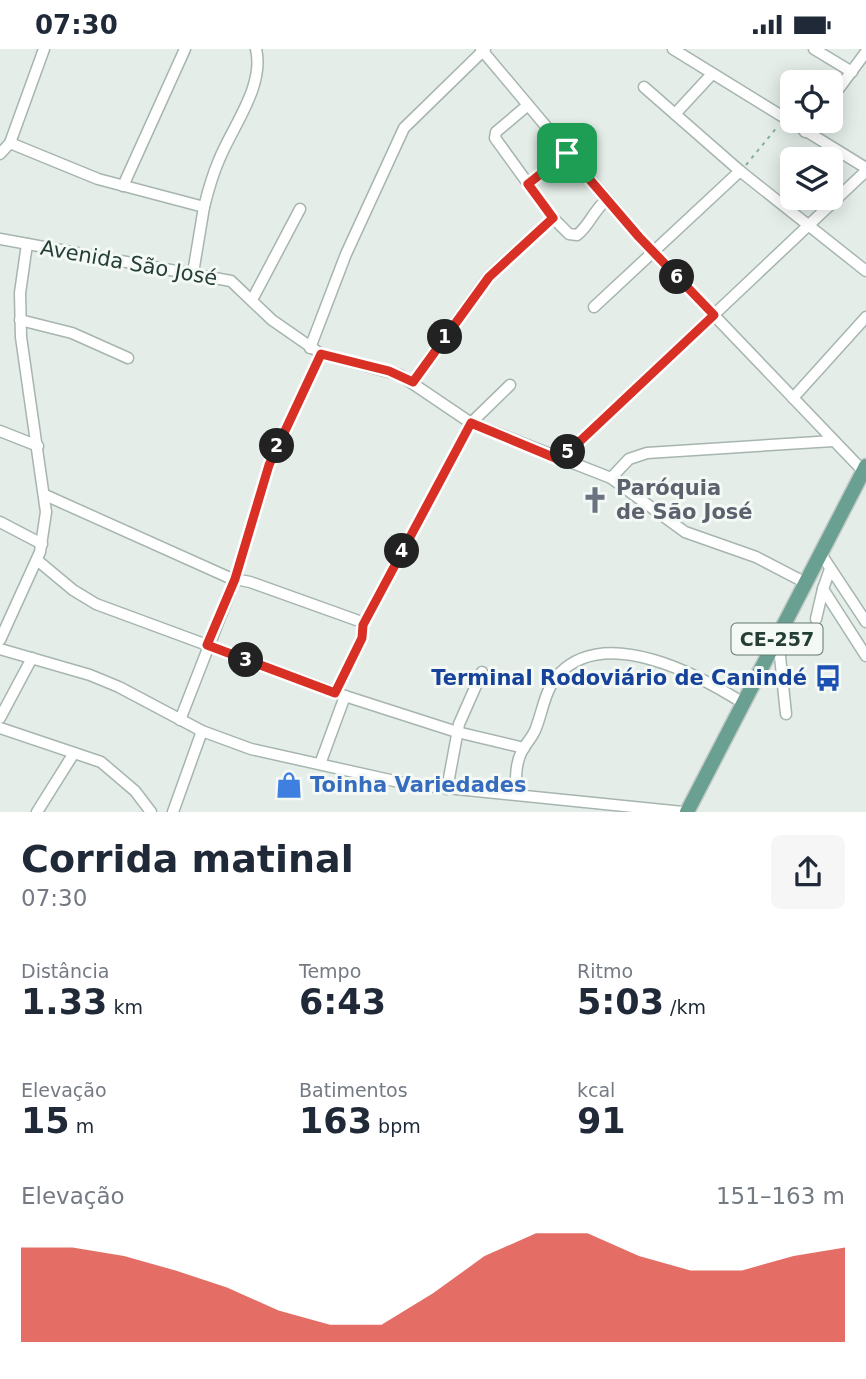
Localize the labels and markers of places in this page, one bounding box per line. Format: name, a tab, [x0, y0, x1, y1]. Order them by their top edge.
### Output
pin	[537, 123, 597, 183]
pin: 6	[660, 259, 694, 295]
pin: 1	[428, 319, 462, 355]
pin: 2	[260, 429, 294, 463]
pin: 5	[550, 435, 586, 469]
place label: Paróquia de São José	[616, 476, 753, 524]
church icon: Paróquia de São José	[580, 485, 610, 515]
pin: 4	[384, 533, 420, 569]
pin: 3	[229, 643, 264, 677]
bus stop icon: Terminal Rodoviário de Canindé	[813, 663, 843, 693]
place label: Terminal Rodoviário de Canindé	[431, 666, 807, 690]
shop icon: Toinha Variedades	[274, 770, 304, 800]
place label: Toinha Variedades	[310, 773, 527, 797]

